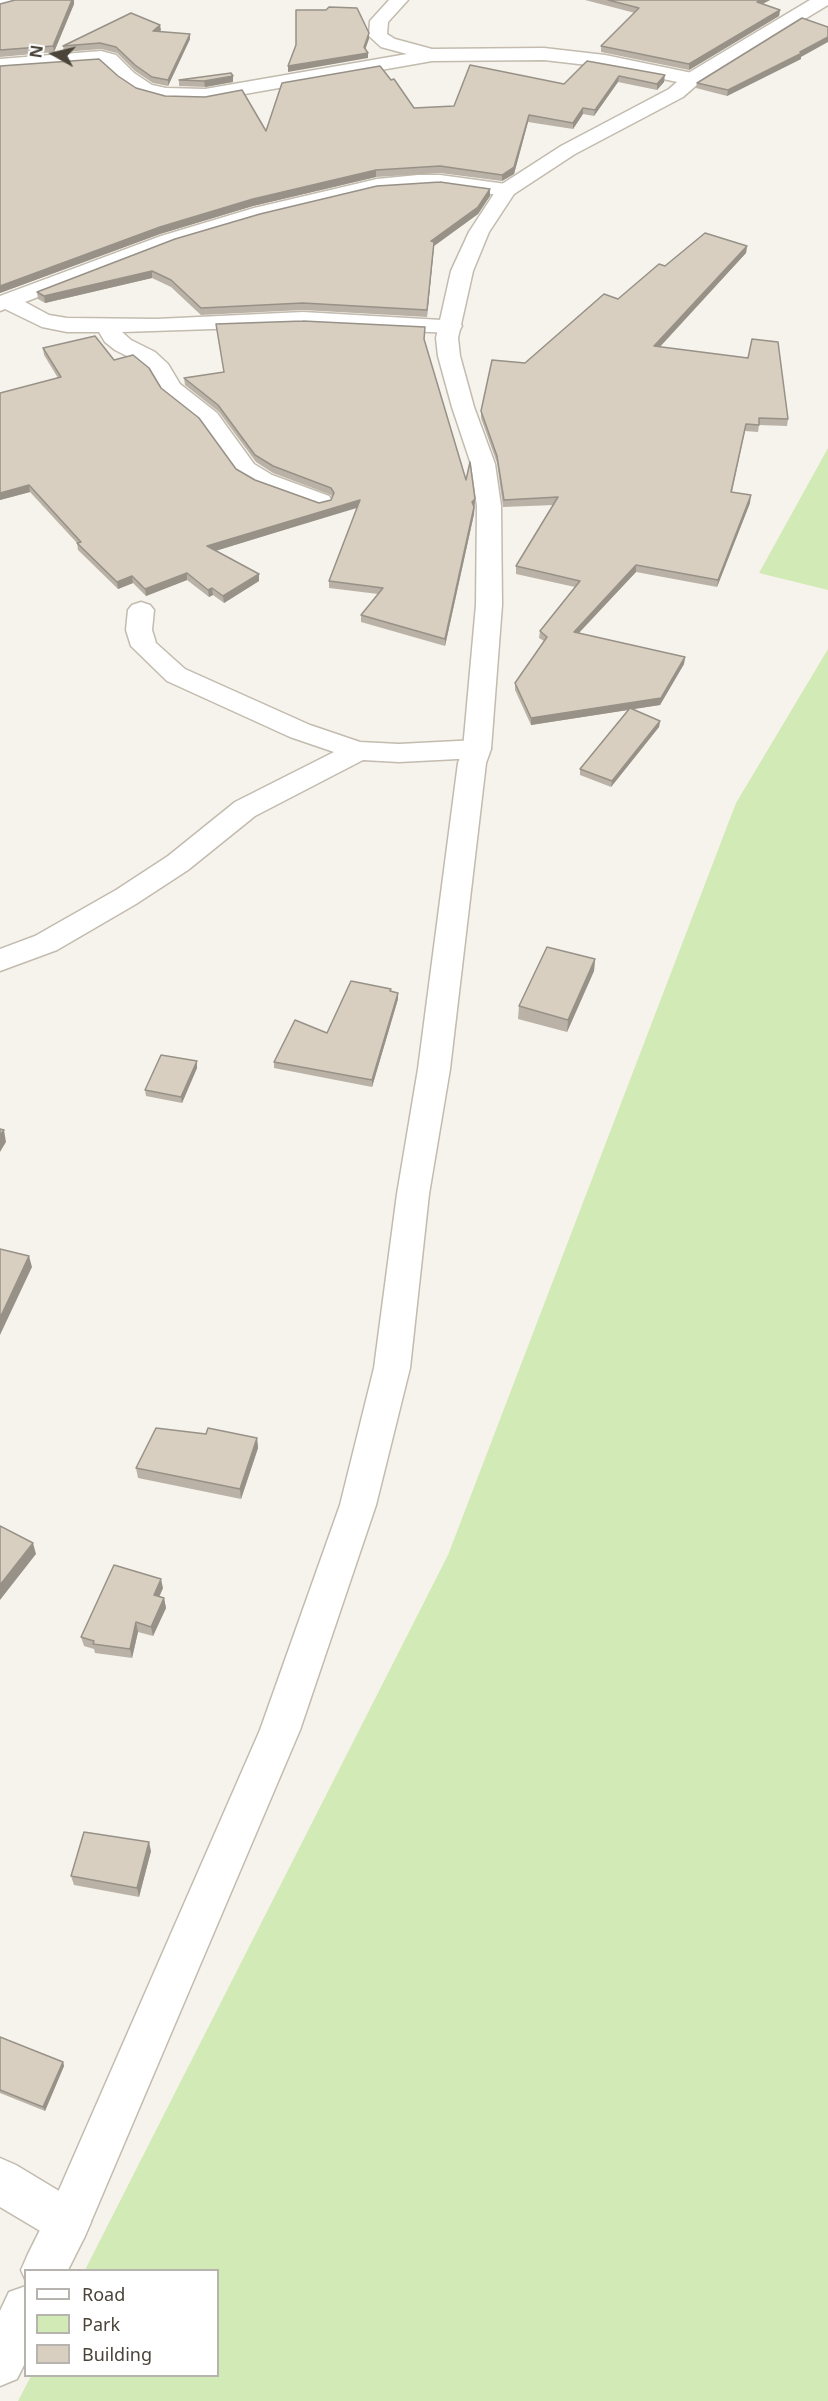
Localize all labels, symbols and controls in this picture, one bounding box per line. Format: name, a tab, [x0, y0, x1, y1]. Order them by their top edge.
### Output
north arrow	[24, 24, 84, 84]
text: N	[24, 44, 48, 59]
legend	[24, 2269, 219, 2377]
text: Road	[82, 2282, 125, 2306]
text: Park	[82, 2312, 120, 2336]
text: Building	[82, 2342, 152, 2366]

